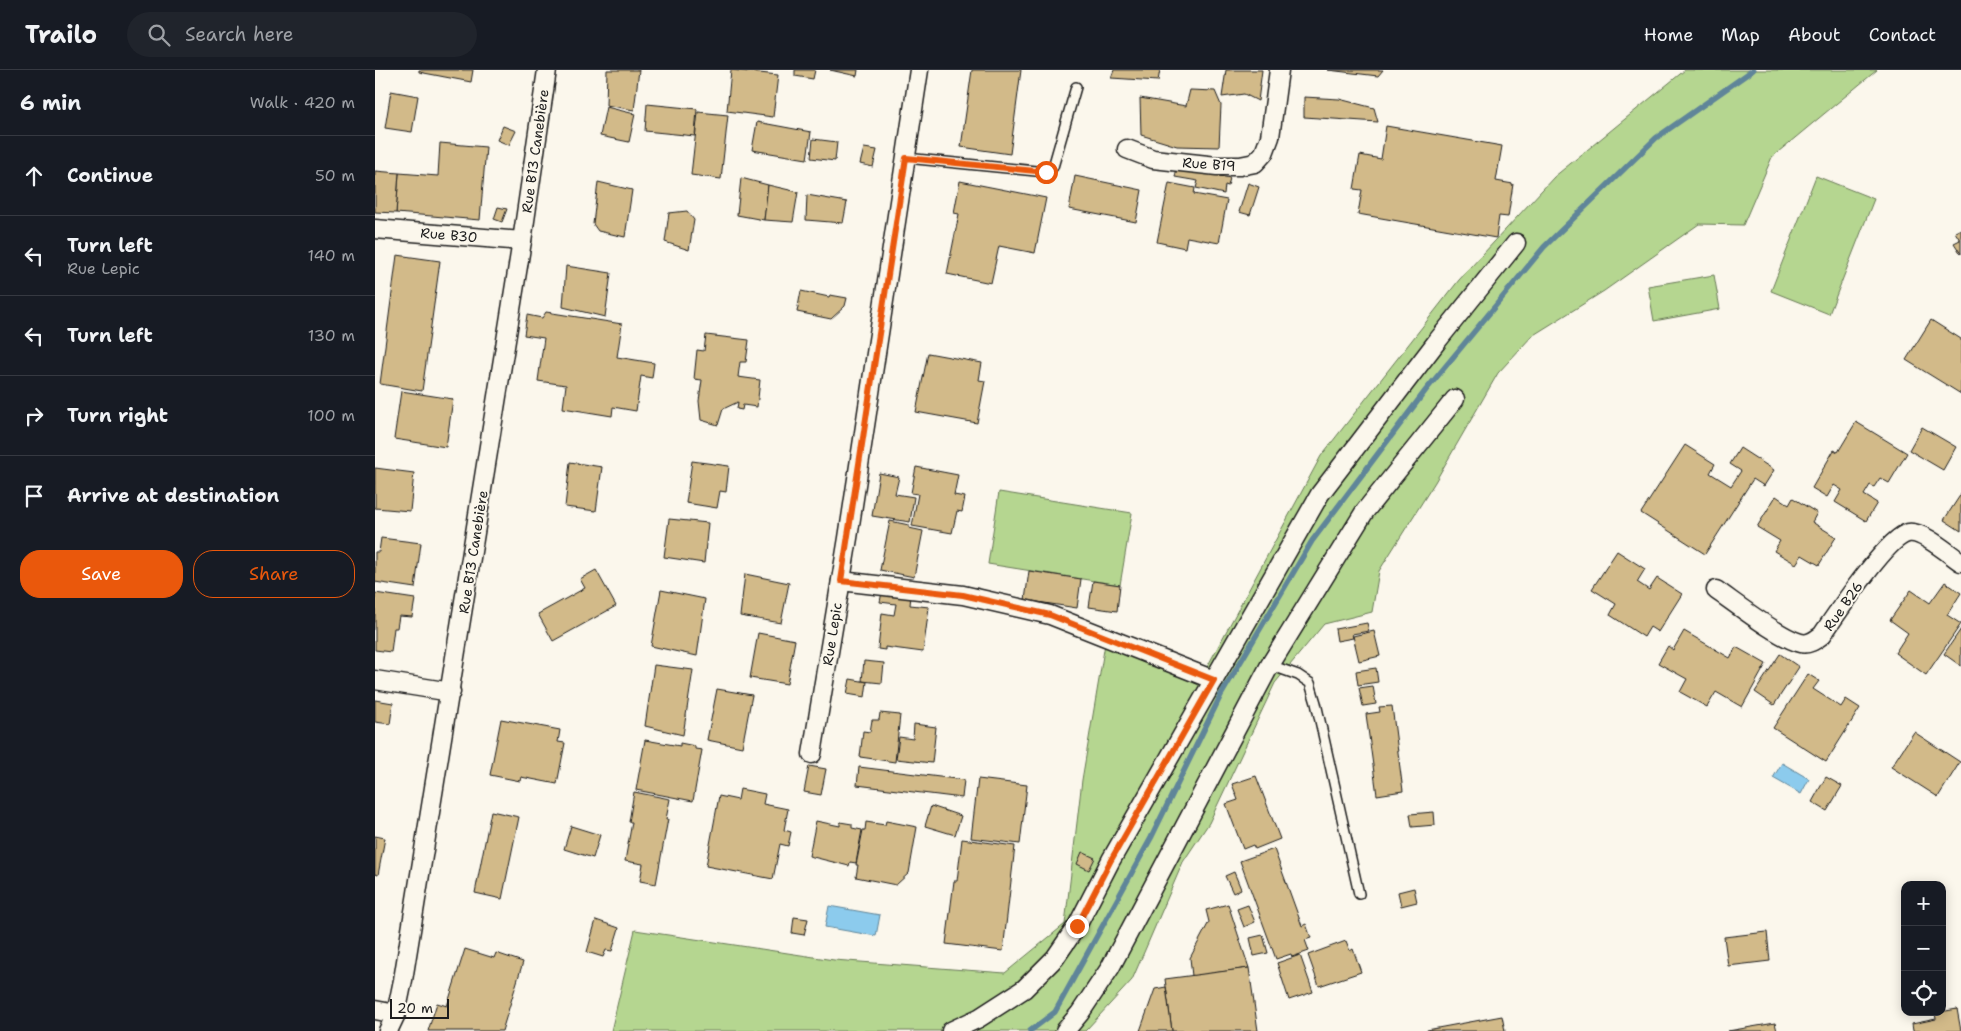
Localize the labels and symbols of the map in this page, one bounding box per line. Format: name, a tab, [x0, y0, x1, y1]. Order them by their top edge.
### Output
street label: Rue B13 Canebière	[517, 88, 553, 214]
street label: Rue B19	[1182, 153, 1236, 175]
route start	[1035, 161, 1058, 184]
street label: Rue B30	[420, 224, 478, 246]
street label: Rue B13 Canebière	[454, 489, 492, 615]
street label: Rue B26	[1819, 578, 1867, 634]
street label: Rue Lepic	[818, 601, 846, 667]
route end	[1066, 915, 1089, 938]
scale bar	[390, 996, 449, 1019]

